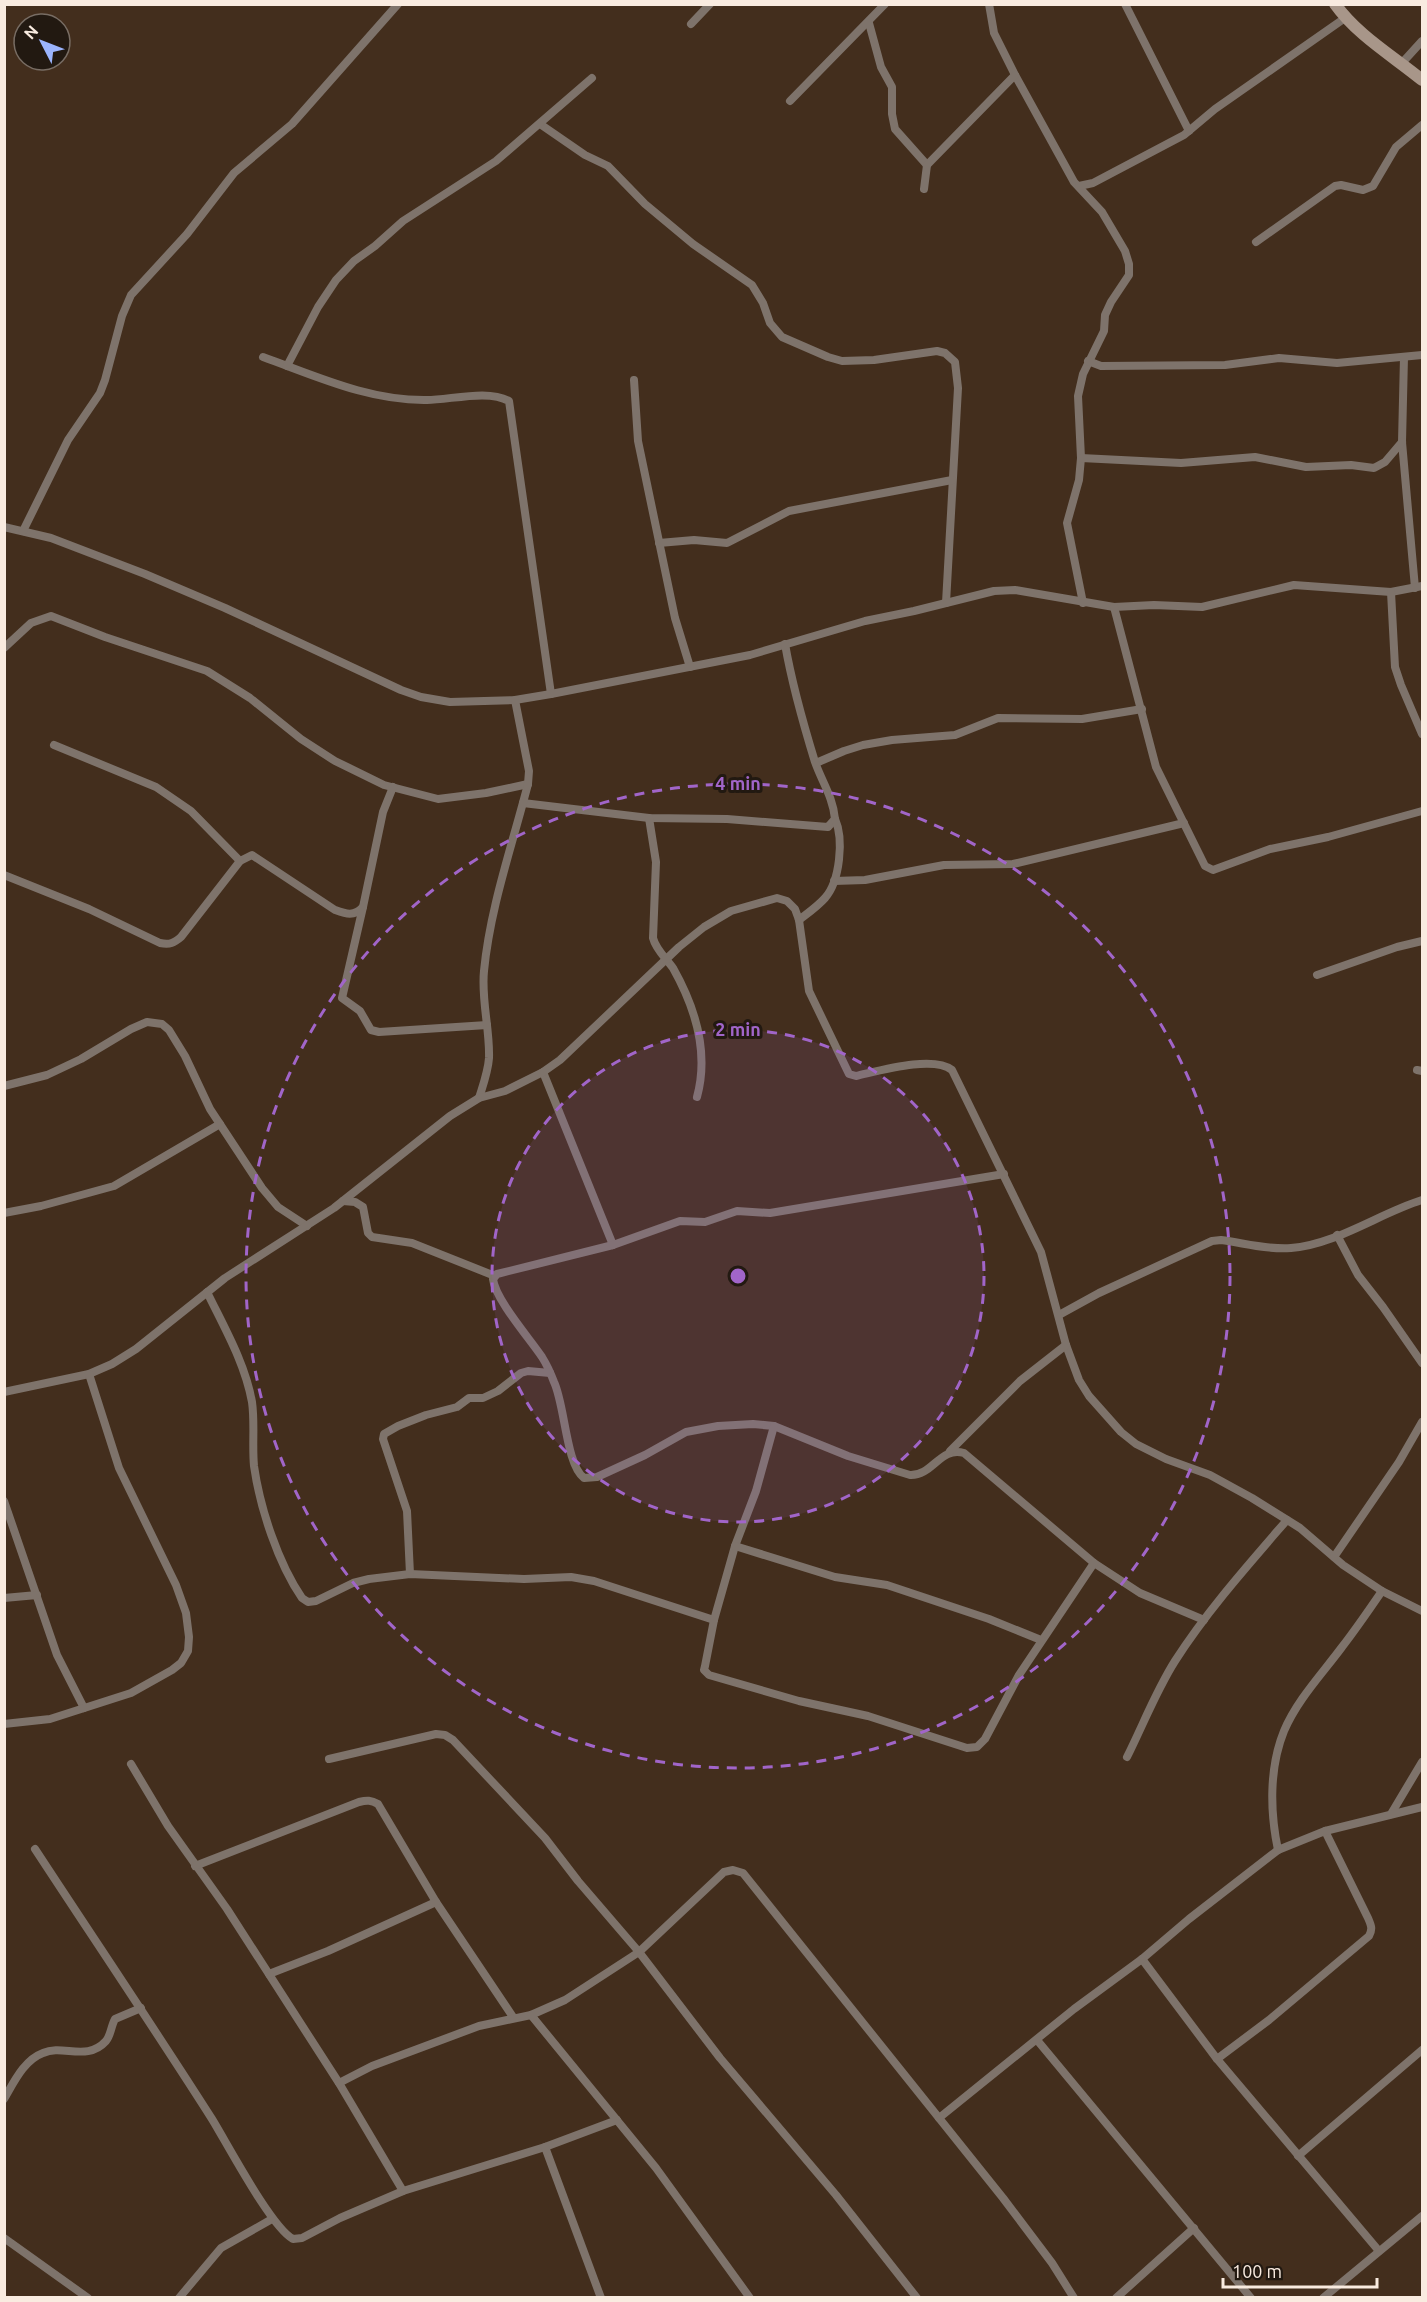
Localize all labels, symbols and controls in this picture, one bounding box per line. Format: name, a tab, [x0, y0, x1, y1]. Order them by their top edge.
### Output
north arrow	[12, 12, 72, 72]
text: N	[20, 22, 42, 42]
text: 4 min	[715, 773, 761, 793]
text: 2 min	[715, 1019, 761, 1039]
centre of rings	[728, 1266, 748, 1286]
scale bar	[1223, 2251, 1378, 2289]
text: 100 m	[1232, 2261, 1282, 2281]

